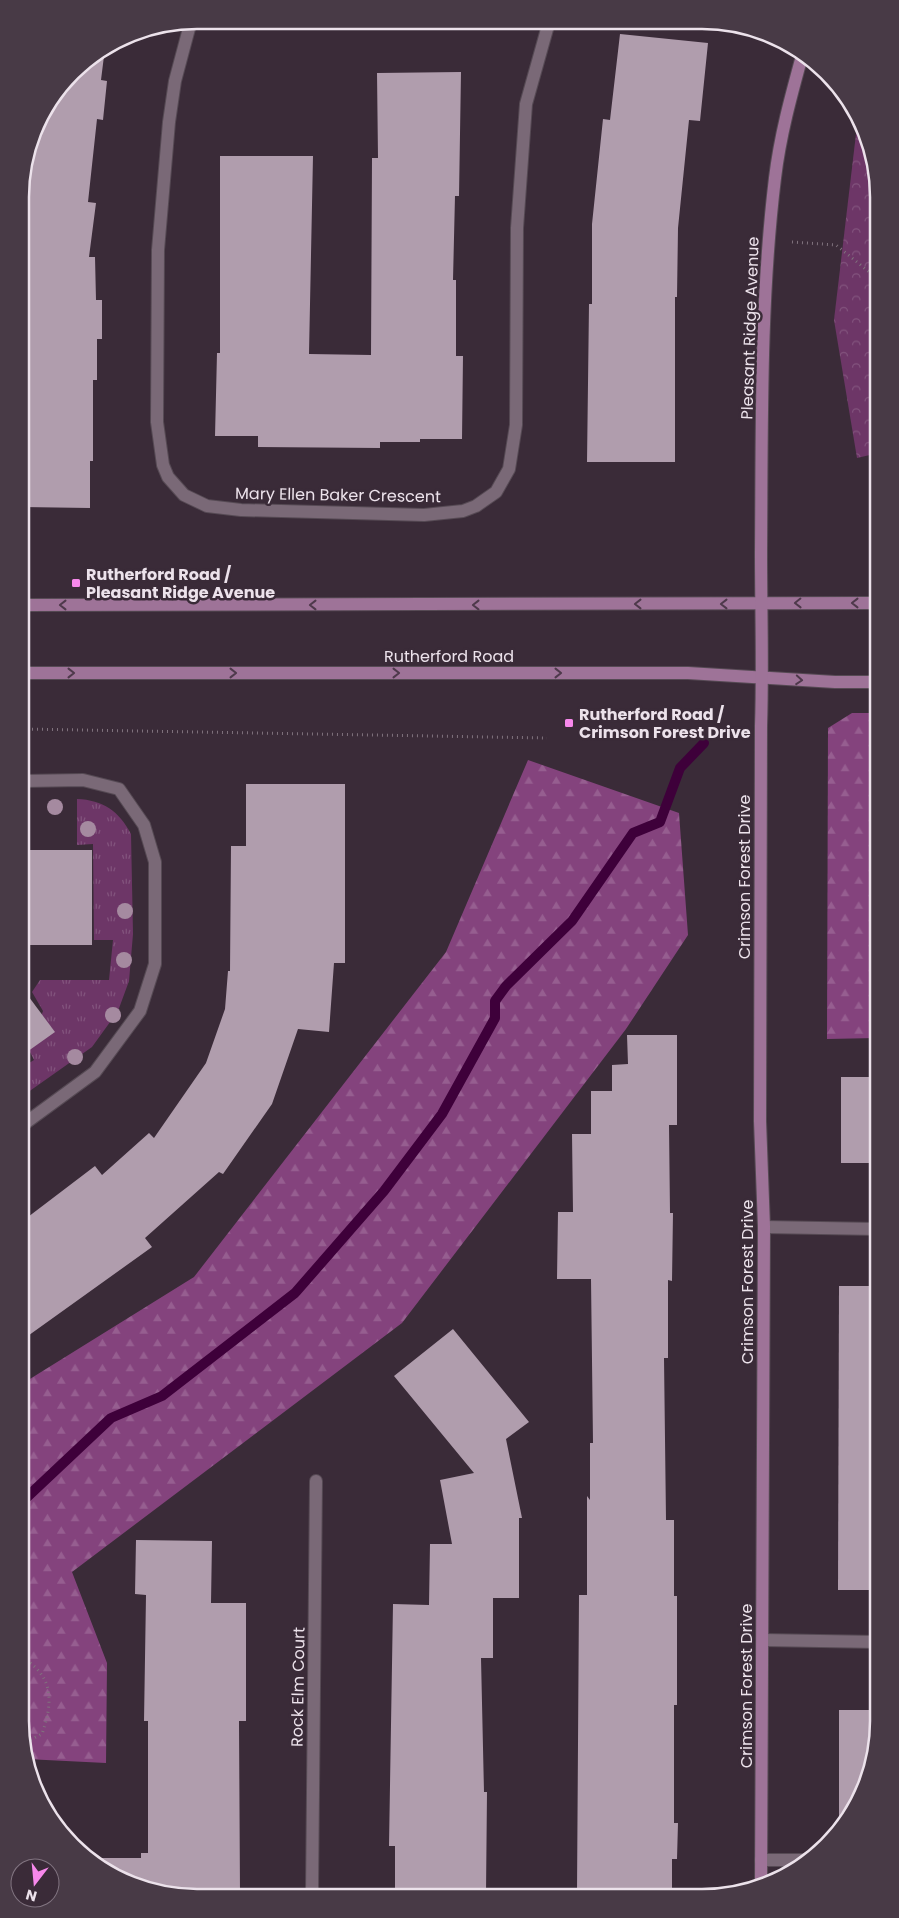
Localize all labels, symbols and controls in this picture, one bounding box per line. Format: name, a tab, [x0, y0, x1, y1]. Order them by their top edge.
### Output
street label: Pleasant Ridge Avenue	[735, 236, 765, 420]
street label: Mary Ellen Baker Crescent	[235, 482, 441, 508]
place label: Rutherford Road / Pleasant Ridge Avenue	[86, 563, 275, 604]
marker: Rutherford Road / Pleasant Ridge Avenue	[70, 577, 82, 589]
one-way arrow	[794, 598, 802, 608]
one-way arrow	[850, 598, 858, 608]
one-way arrow	[634, 599, 642, 609]
one-way arrow	[720, 599, 728, 609]
one-way arrow	[59, 600, 66, 610]
one-way arrow	[309, 600, 316, 610]
one-way arrow	[471, 600, 479, 610]
street label: Rutherford Road	[384, 645, 514, 668]
one-way arrow	[68, 668, 75, 678]
one-way arrow	[230, 668, 238, 678]
one-way arrow	[392, 668, 400, 678]
one-way arrow	[555, 668, 563, 678]
one-way arrow	[795, 674, 803, 685]
place label: Rutherford Road / Crimson Forest Drive	[579, 703, 751, 744]
marker: Rutherford Road / Crimson Forest Drive	[563, 717, 575, 729]
street label: Crimson Forest Drive	[733, 795, 756, 959]
street label: Crimson Forest Drive	[736, 1200, 759, 1364]
street label: Crimson Forest Drive	[735, 1604, 758, 1768]
street label: Rock Elm Court	[285, 1627, 311, 1747]
north arrow	[10, 1858, 60, 1908]
text: N	[24, 1884, 39, 1907]

